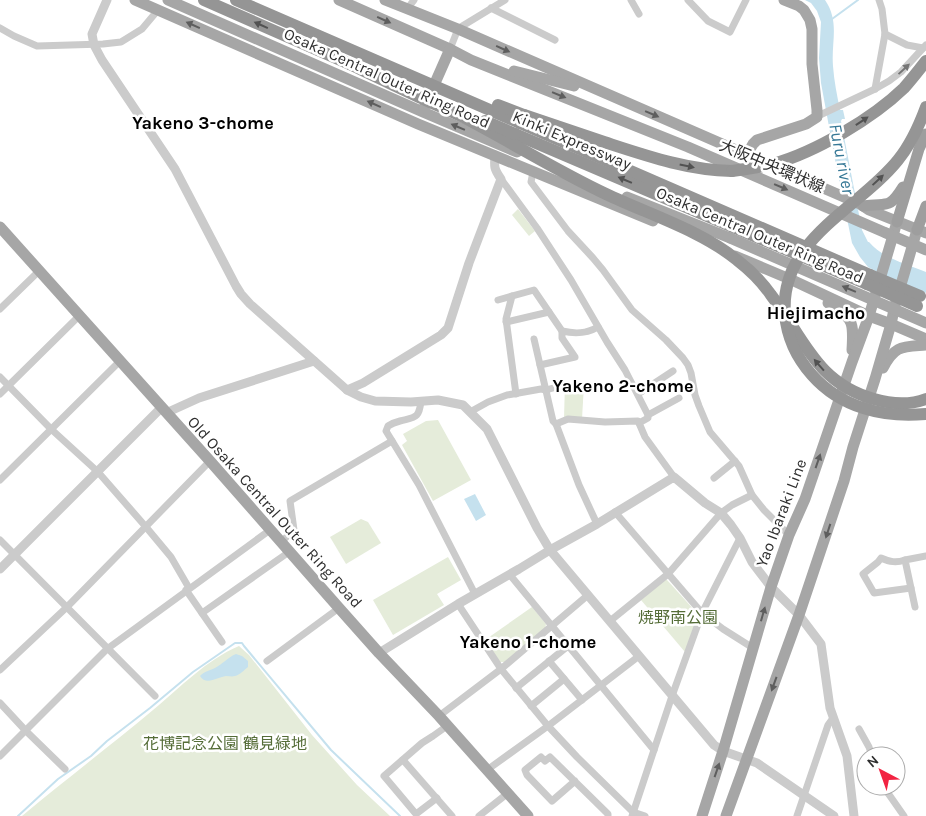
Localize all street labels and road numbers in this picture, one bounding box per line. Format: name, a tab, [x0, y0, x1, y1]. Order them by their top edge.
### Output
street label: Osaka Central Outer Ring Road	[281, 24, 493, 132]
street label: Kinki Expressway	[510, 106, 635, 174]
street label: 大阪中央環状線	[717, 135, 827, 197]
street label: Osaka Central Outer Ring Road	[653, 183, 867, 287]
street label: Old Osaka Central Outer Ring Road	[184, 412, 366, 612]
street label: Yao Ibaraki Line	[752, 456, 810, 570]

